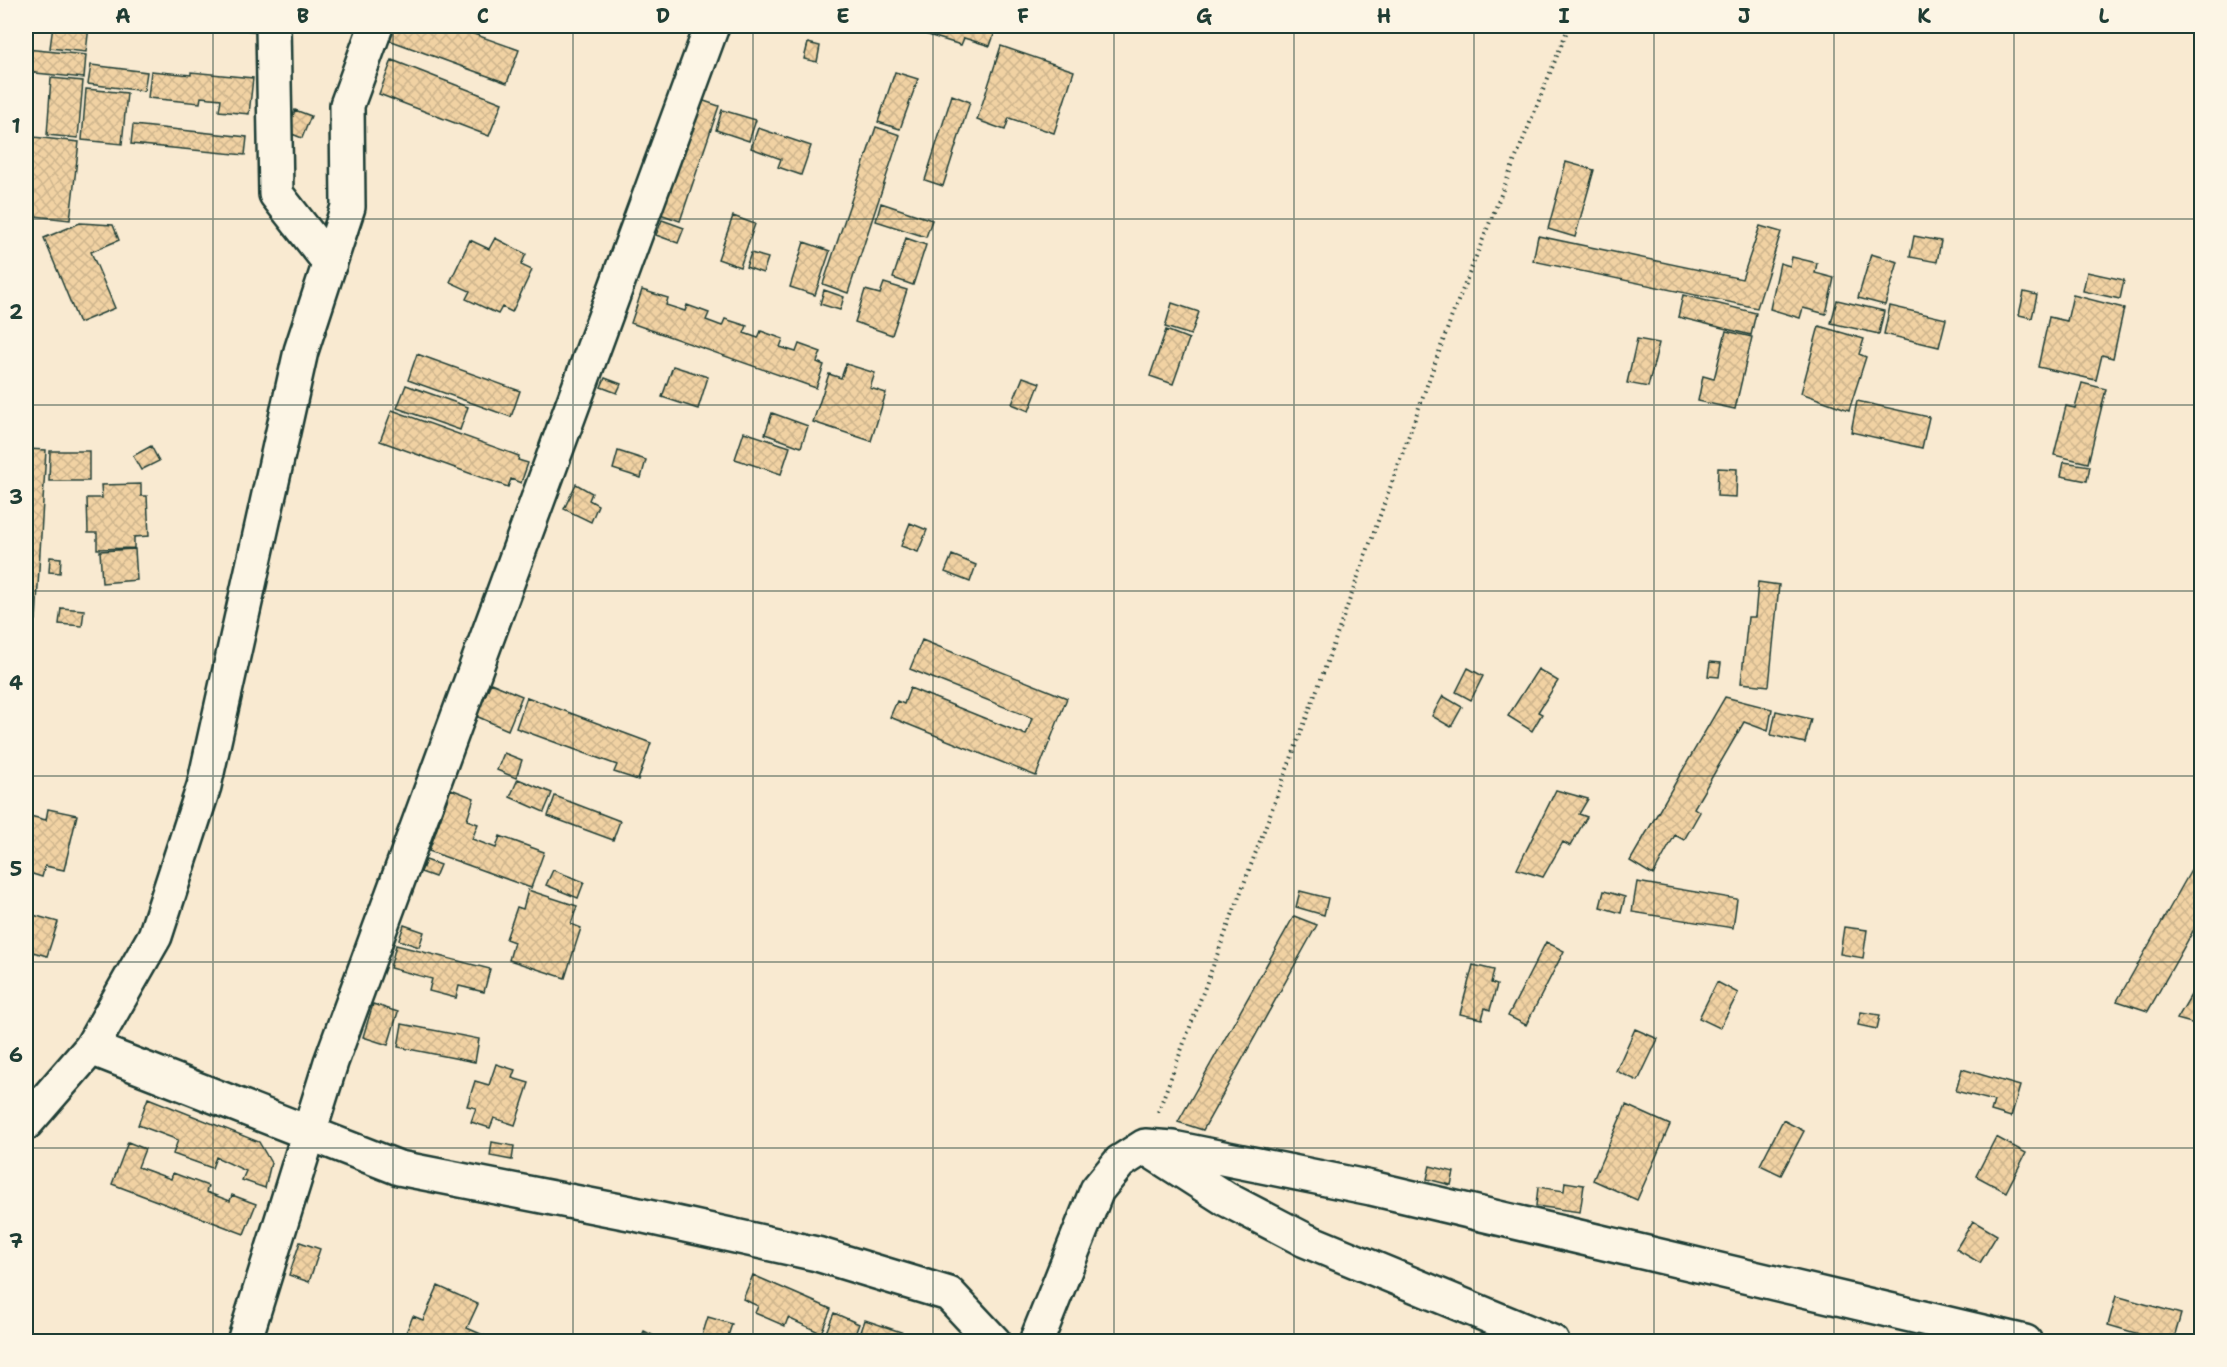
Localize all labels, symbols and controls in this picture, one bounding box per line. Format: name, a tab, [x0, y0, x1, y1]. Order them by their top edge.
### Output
text: A	[115, 3, 131, 29]
text: B	[297, 3, 309, 29]
text: C	[477, 3, 489, 29]
text: D	[656, 3, 670, 29]
text: E	[836, 3, 850, 29]
text: F	[1017, 3, 1029, 29]
text: G	[1196, 3, 1212, 29]
text: H	[1377, 3, 1391, 29]
text: I	[1558, 3, 1570, 29]
text: J	[1738, 3, 1751, 29]
text: K	[1917, 3, 1931, 29]
text: L	[2099, 3, 2110, 29]
text: 1	[11, 113, 21, 139]
text: 2	[9, 299, 23, 325]
text: 3	[9, 484, 23, 510]
text: 4	[9, 670, 23, 696]
text: 5	[10, 856, 22, 882]
text: 6	[9, 1042, 23, 1068]
text: 7	[9, 1228, 23, 1254]

